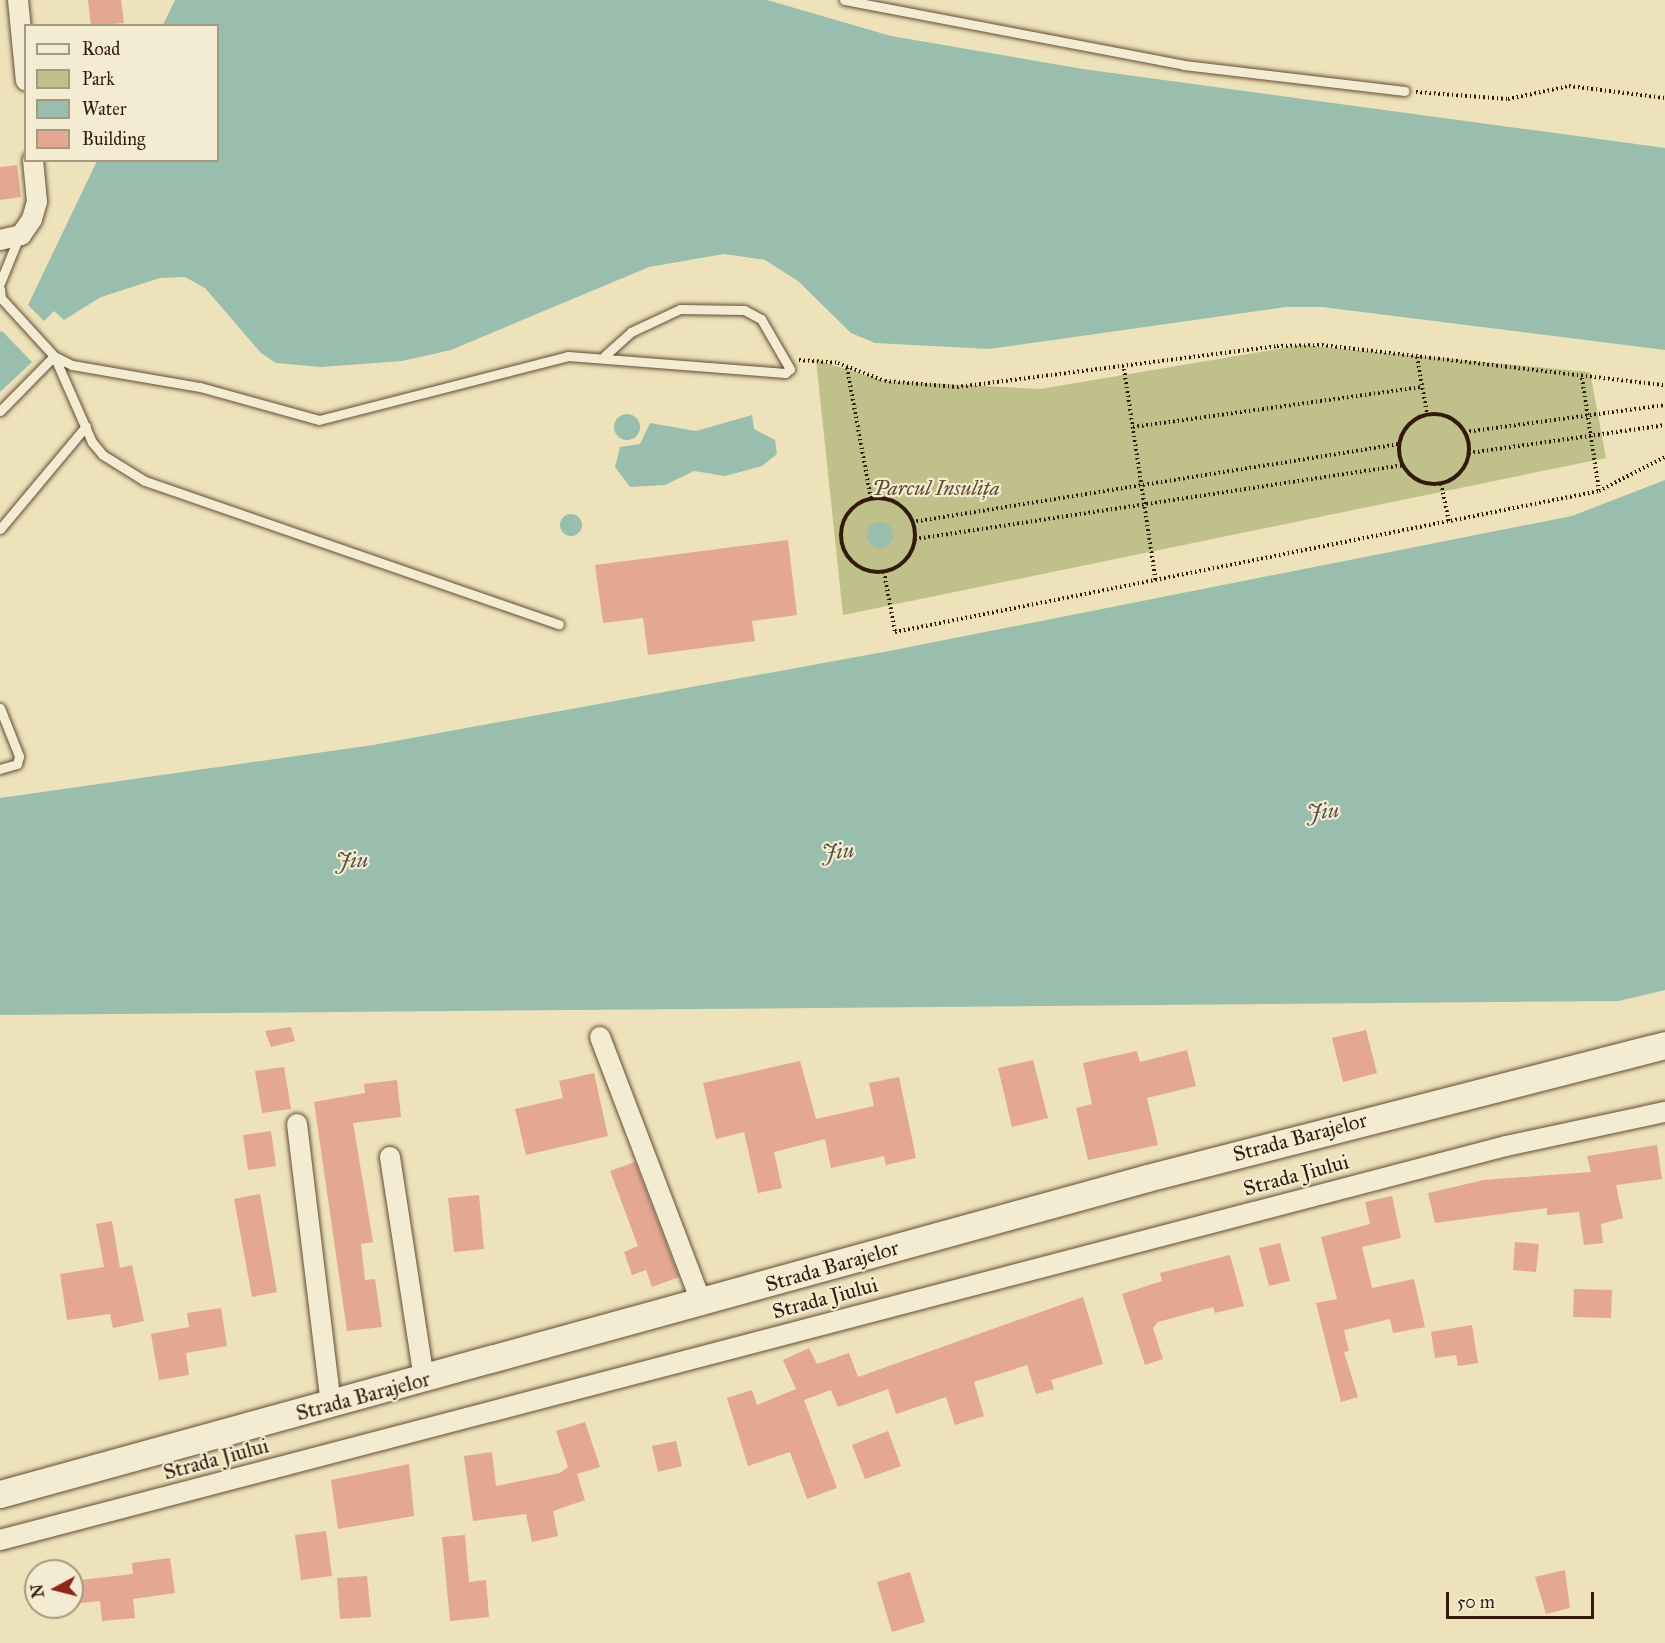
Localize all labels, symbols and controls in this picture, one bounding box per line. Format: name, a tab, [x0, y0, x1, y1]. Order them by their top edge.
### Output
legend	[24, 24, 219, 162]
text: Road	[82, 38, 120, 60]
text: Park	[82, 68, 115, 90]
text: Water	[82, 98, 126, 120]
text: Building	[82, 128, 145, 150]
park label: Parcul Insulița	[872, 475, 1000, 501]
water label: Jiu	[1306, 796, 1340, 826]
water label: Jiu	[821, 836, 855, 866]
water label: Jiu	[336, 847, 368, 873]
street label: Strada Barajelor	[1230, 1107, 1370, 1167]
street label: Strada Jiului	[1241, 1149, 1351, 1201]
street label: Strada Barajelor	[762, 1235, 902, 1297]
street label: Strada Jiului	[770, 1272, 880, 1324]
street label: Strada Barajelor	[293, 1366, 433, 1426]
street label: Strada Jiului	[161, 1433, 271, 1485]
north arrow	[24, 1559, 84, 1619]
scale bar	[1449, 1580, 1598, 1618]
text: N	[27, 1583, 48, 1599]
text: 50 m	[1457, 1591, 1495, 1613]

